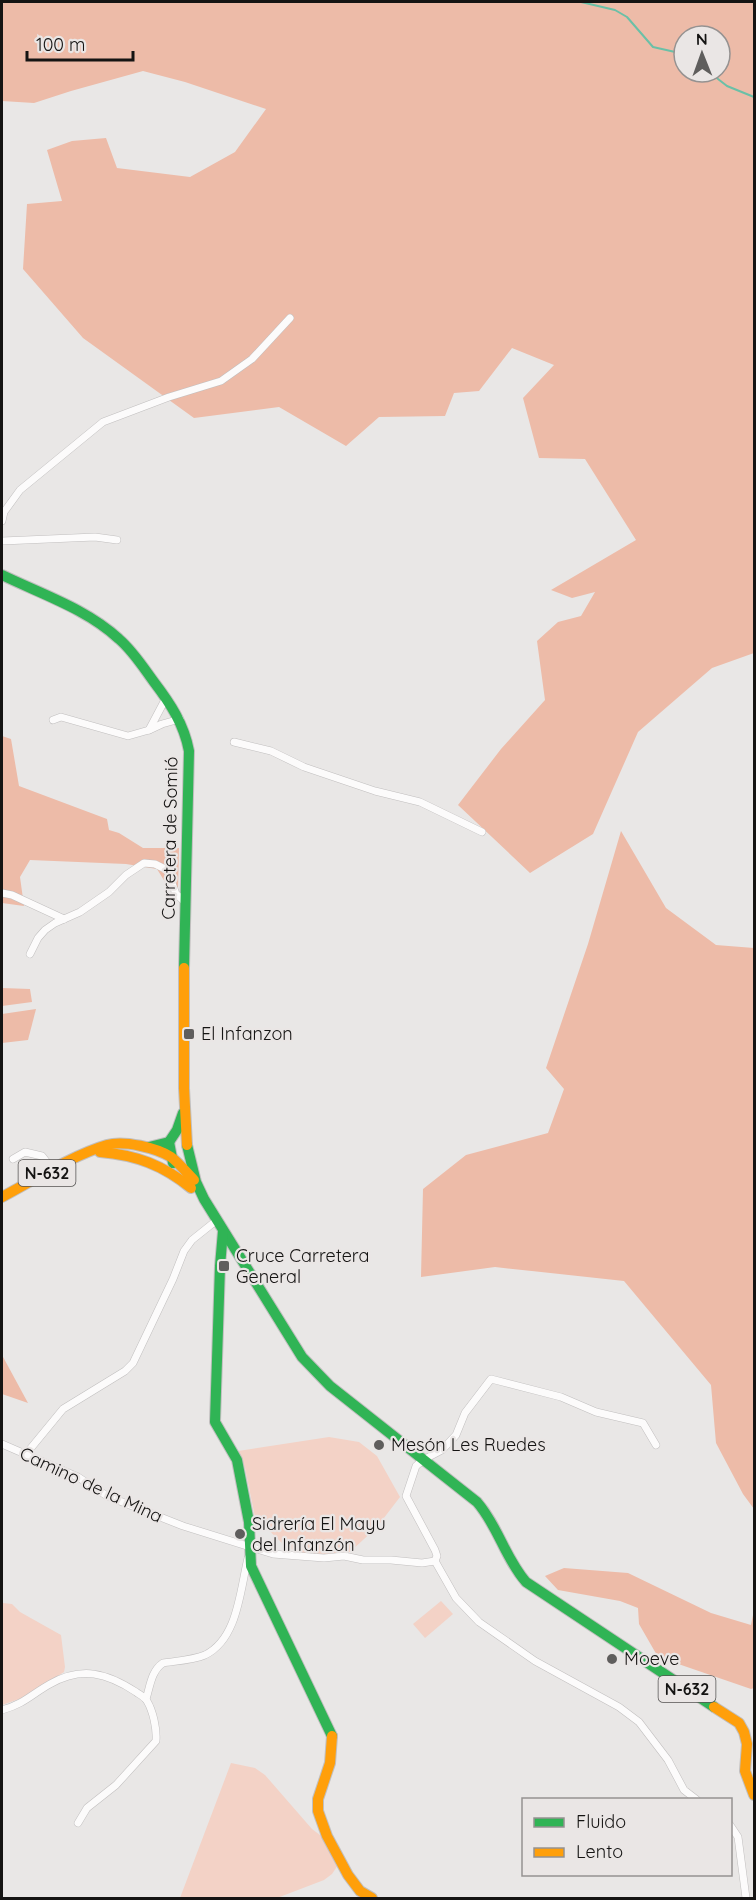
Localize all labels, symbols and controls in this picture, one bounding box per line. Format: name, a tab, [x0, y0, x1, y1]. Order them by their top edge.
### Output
scale bar	[27, 24, 134, 62]
north arrow	[672, 24, 732, 84]
text: N	[696, 29, 708, 49]
text: 100 m	[36, 33, 85, 56]
street label: Carretera de Somió	[157, 756, 182, 920]
place label: El Infanzon	[201, 1022, 293, 1045]
marker: El Infanzon	[182, 1027, 196, 1041]
road number: N-632	[18, 1160, 76, 1186]
place label: Cruce Carretera General	[236, 1244, 369, 1288]
marker: Cruce Carretera General	[217, 1259, 231, 1273]
place label: Mesón Les Ruedes	[391, 1433, 546, 1456]
marker: Mesón Les Ruedes	[372, 1438, 386, 1452]
street label: Camino de la Mina	[16, 1441, 166, 1528]
place label: Sidrería El Mayu del Infanzón	[252, 1512, 386, 1556]
marker: Sidrería El Mayu del Infanzón	[233, 1527, 247, 1541]
place label: Moeve	[624, 1647, 679, 1670]
marker: Moeve	[605, 1652, 619, 1666]
road number: N-632	[658, 1676, 716, 1702]
legend	[522, 1798, 732, 1876]
text: Fluido	[576, 1810, 626, 1833]
text: Lento	[576, 1840, 623, 1863]

